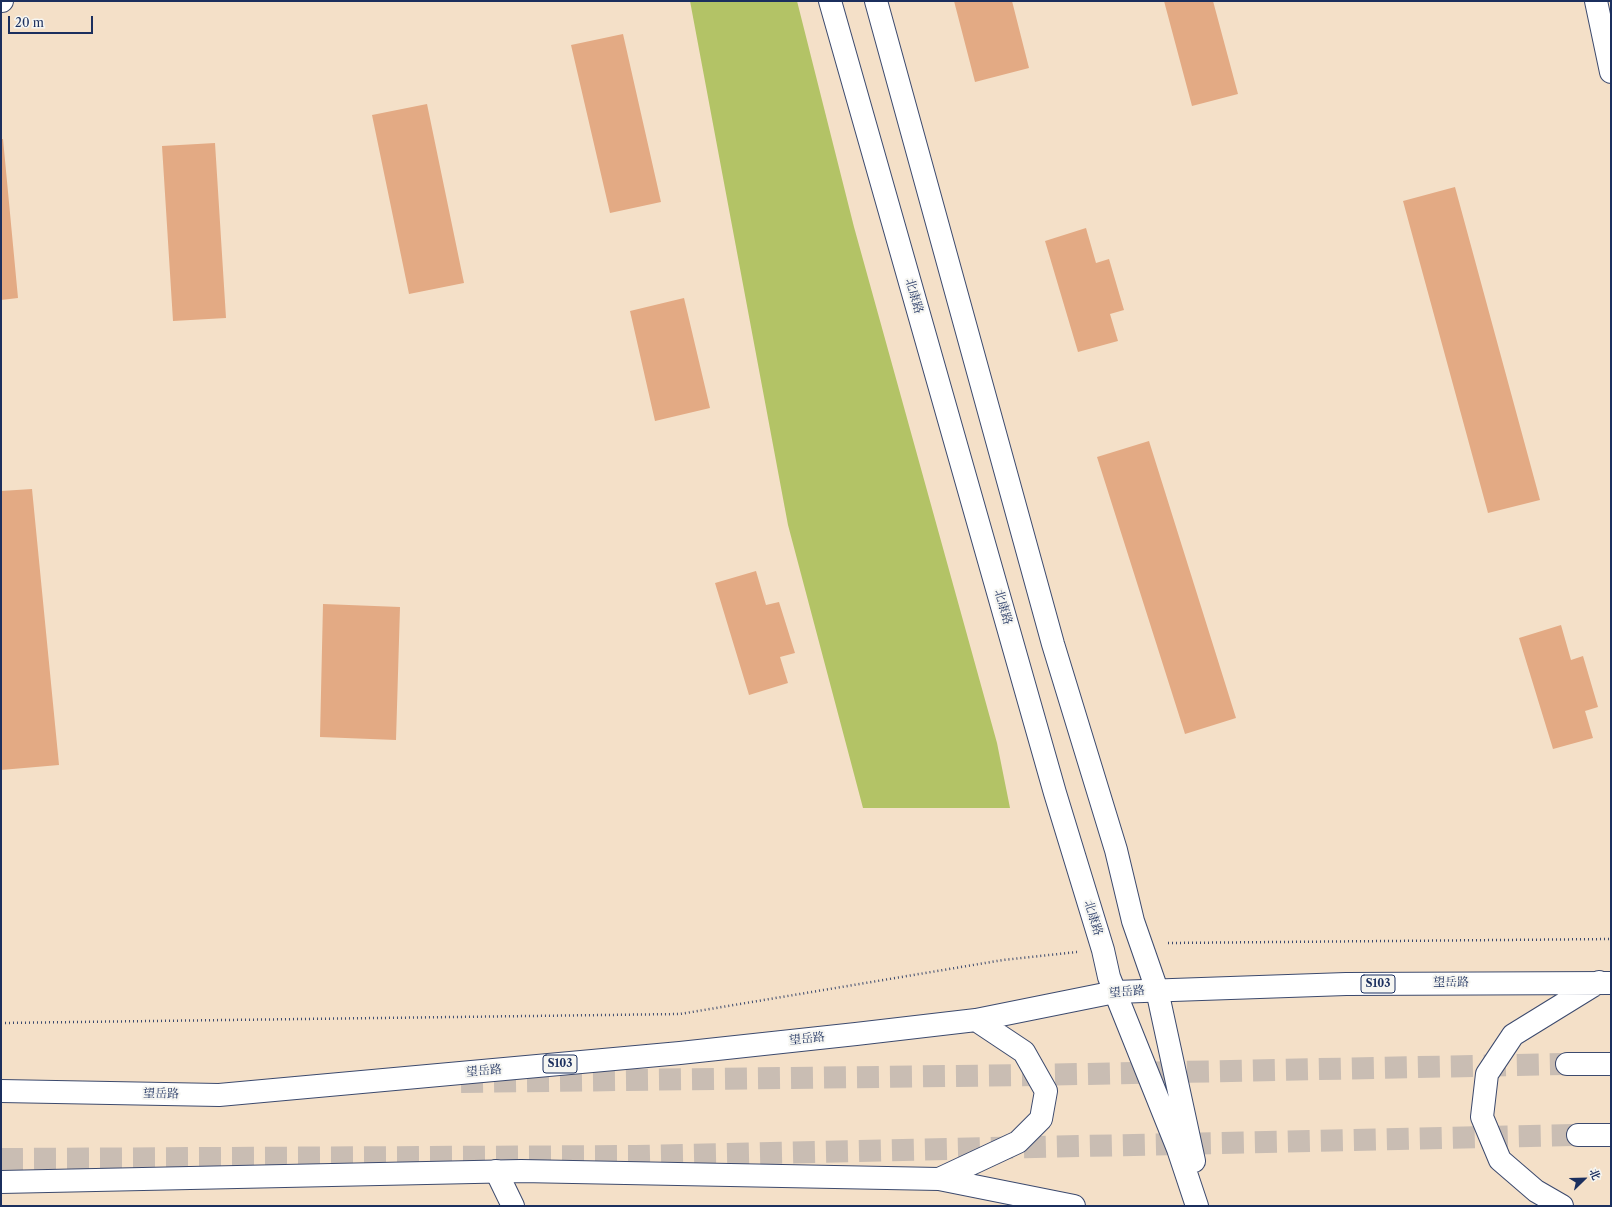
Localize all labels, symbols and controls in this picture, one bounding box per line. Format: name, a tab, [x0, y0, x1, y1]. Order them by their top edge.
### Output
scale bar	[10, 8, 95, 34]
text: 20 m	[15, 15, 44, 30]
street label: 北康路	[902, 277, 926, 315]
street label: 北康路	[991, 588, 1015, 626]
street label: 北康路	[1081, 899, 1105, 937]
road number: S103	[1361, 975, 1395, 993]
street label: 望岳路	[1433, 976, 1469, 990]
street label: 望岳路	[1108, 983, 1146, 1001]
street label: 望岳路	[788, 1030, 826, 1048]
road number: S103	[543, 1055, 577, 1073]
street label: 望岳路	[465, 1062, 503, 1080]
street label: 望岳路	[143, 1086, 179, 1102]
north arrow	[1564, 1159, 1604, 1199]
text: 北	[1586, 1167, 1604, 1182]

